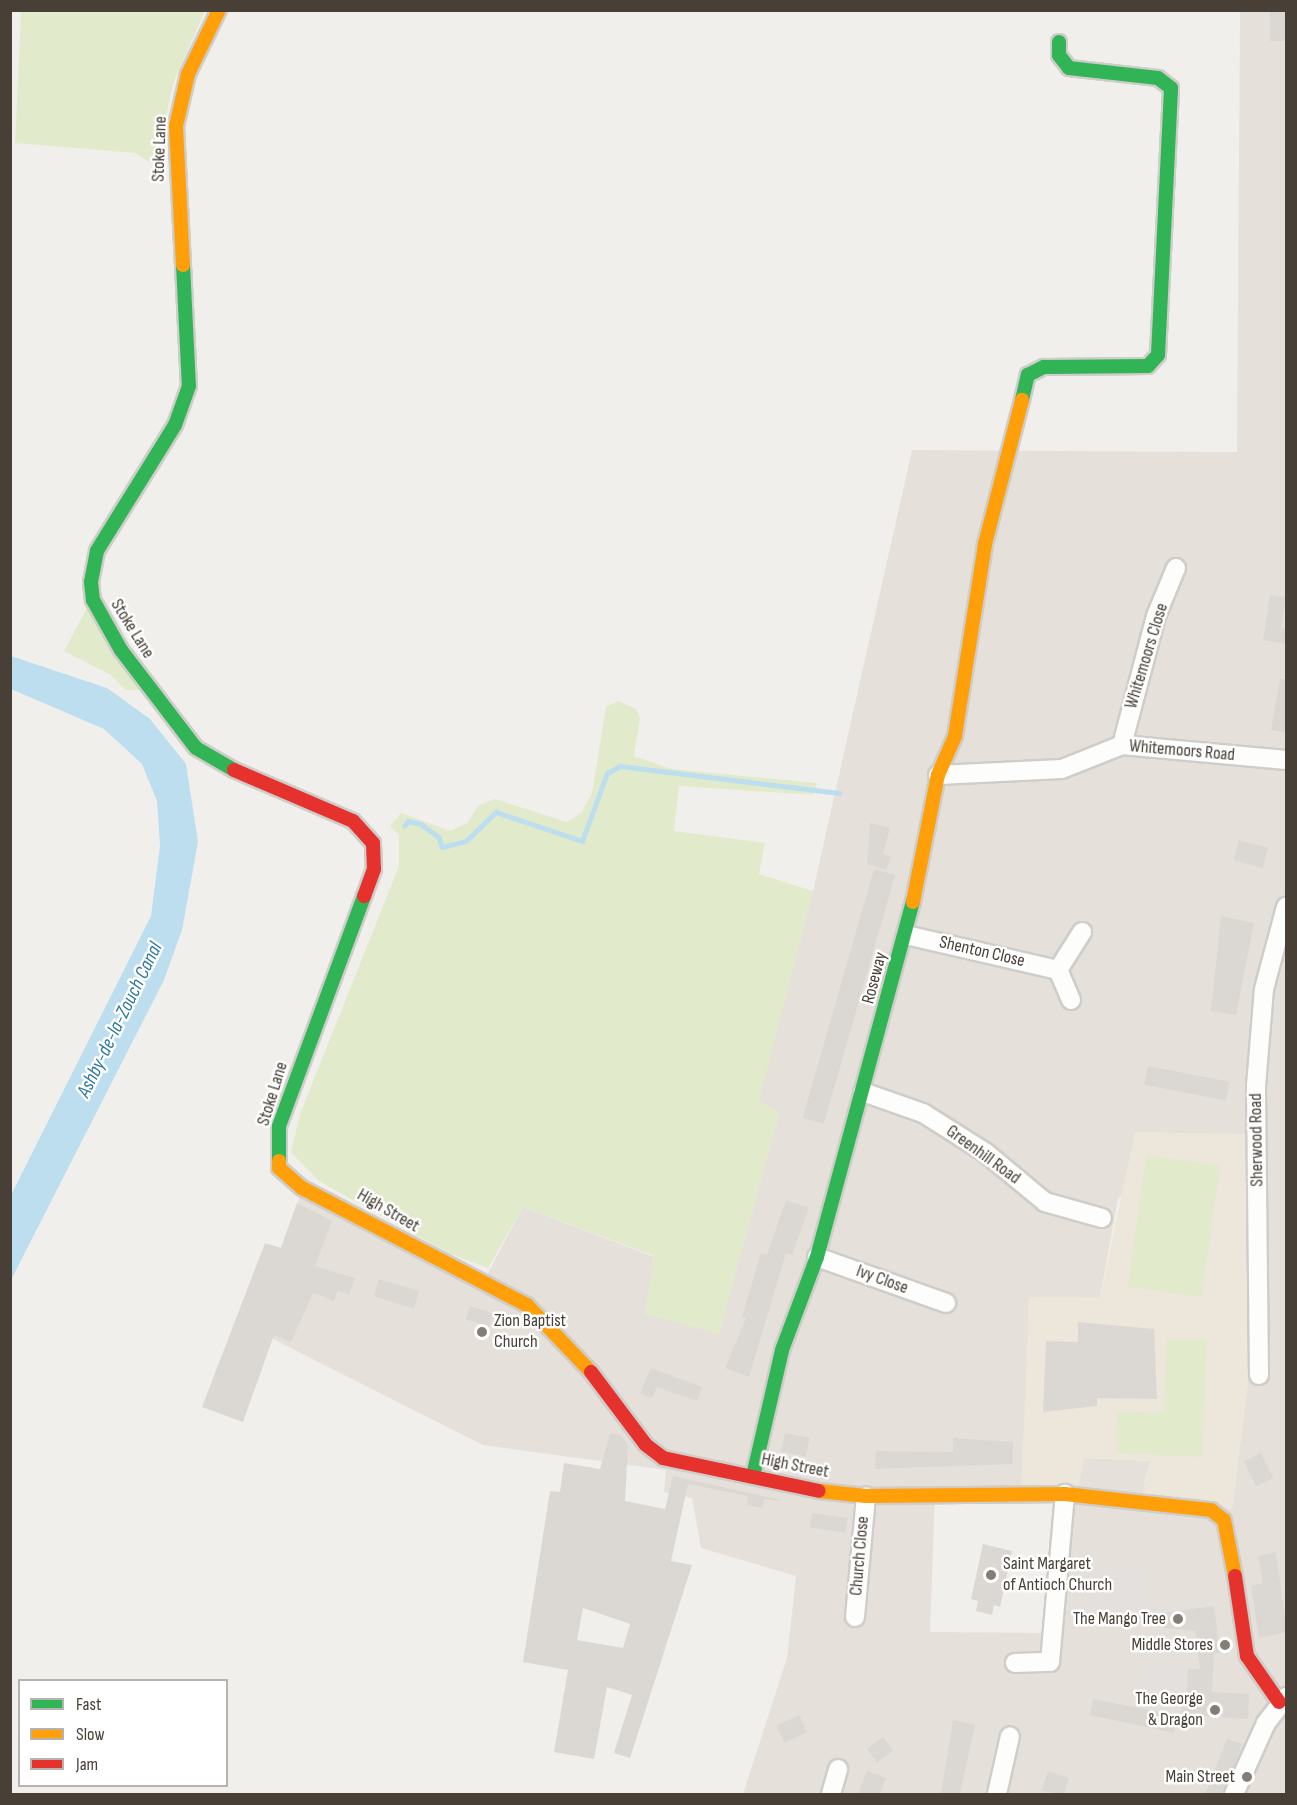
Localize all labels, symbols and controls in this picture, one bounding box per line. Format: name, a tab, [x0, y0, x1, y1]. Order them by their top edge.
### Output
street label: Stoke Lane	[148, 116, 172, 182]
street label: Stoke Lane	[105, 595, 159, 663]
street label: Whitemoors Close	[1121, 601, 1173, 711]
street label: Whitemoors Road	[1128, 736, 1236, 766]
street label: Shenton Close	[937, 932, 1027, 972]
water label: Ashby-de-la-Zouch Canal	[72, 939, 168, 1101]
street label: Roseway	[858, 950, 892, 1006]
street label: Stoke Lane	[253, 1059, 293, 1129]
street label: Sherwood Road	[1245, 1093, 1269, 1187]
street label: Greenhill Road	[942, 1121, 1024, 1189]
street label: High Street	[353, 1185, 423, 1237]
street label: Ivy Close	[853, 1261, 911, 1299]
place label: Zion Baptist Church	[494, 1311, 566, 1354]
marker: Zion Baptist Church	[475, 1325, 489, 1339]
street label: High Street	[759, 1449, 831, 1483]
street label: Church Close	[846, 1515, 874, 1597]
place label: Saint Margaret of Antioch Church	[1003, 1554, 1112, 1596]
marker: Saint Margaret of Antioch Church	[984, 1568, 998, 1582]
place label: The Mango Tree	[1073, 1608, 1166, 1630]
marker: The Mango Tree	[1171, 1612, 1185, 1626]
place label: Middle Stores	[1131, 1634, 1213, 1656]
marker: Middle Stores	[1218, 1638, 1232, 1652]
legend	[18, 1679, 228, 1787]
place label: The George & Dragon	[1135, 1689, 1203, 1732]
text: Fast	[76, 1694, 101, 1715]
marker: The George & Dragon	[1208, 1703, 1222, 1717]
text: Slow	[76, 1724, 105, 1745]
text: Jam	[76, 1754, 98, 1775]
place label: Main Street	[1165, 1766, 1235, 1788]
marker: Main Street	[1240, 1770, 1254, 1784]

